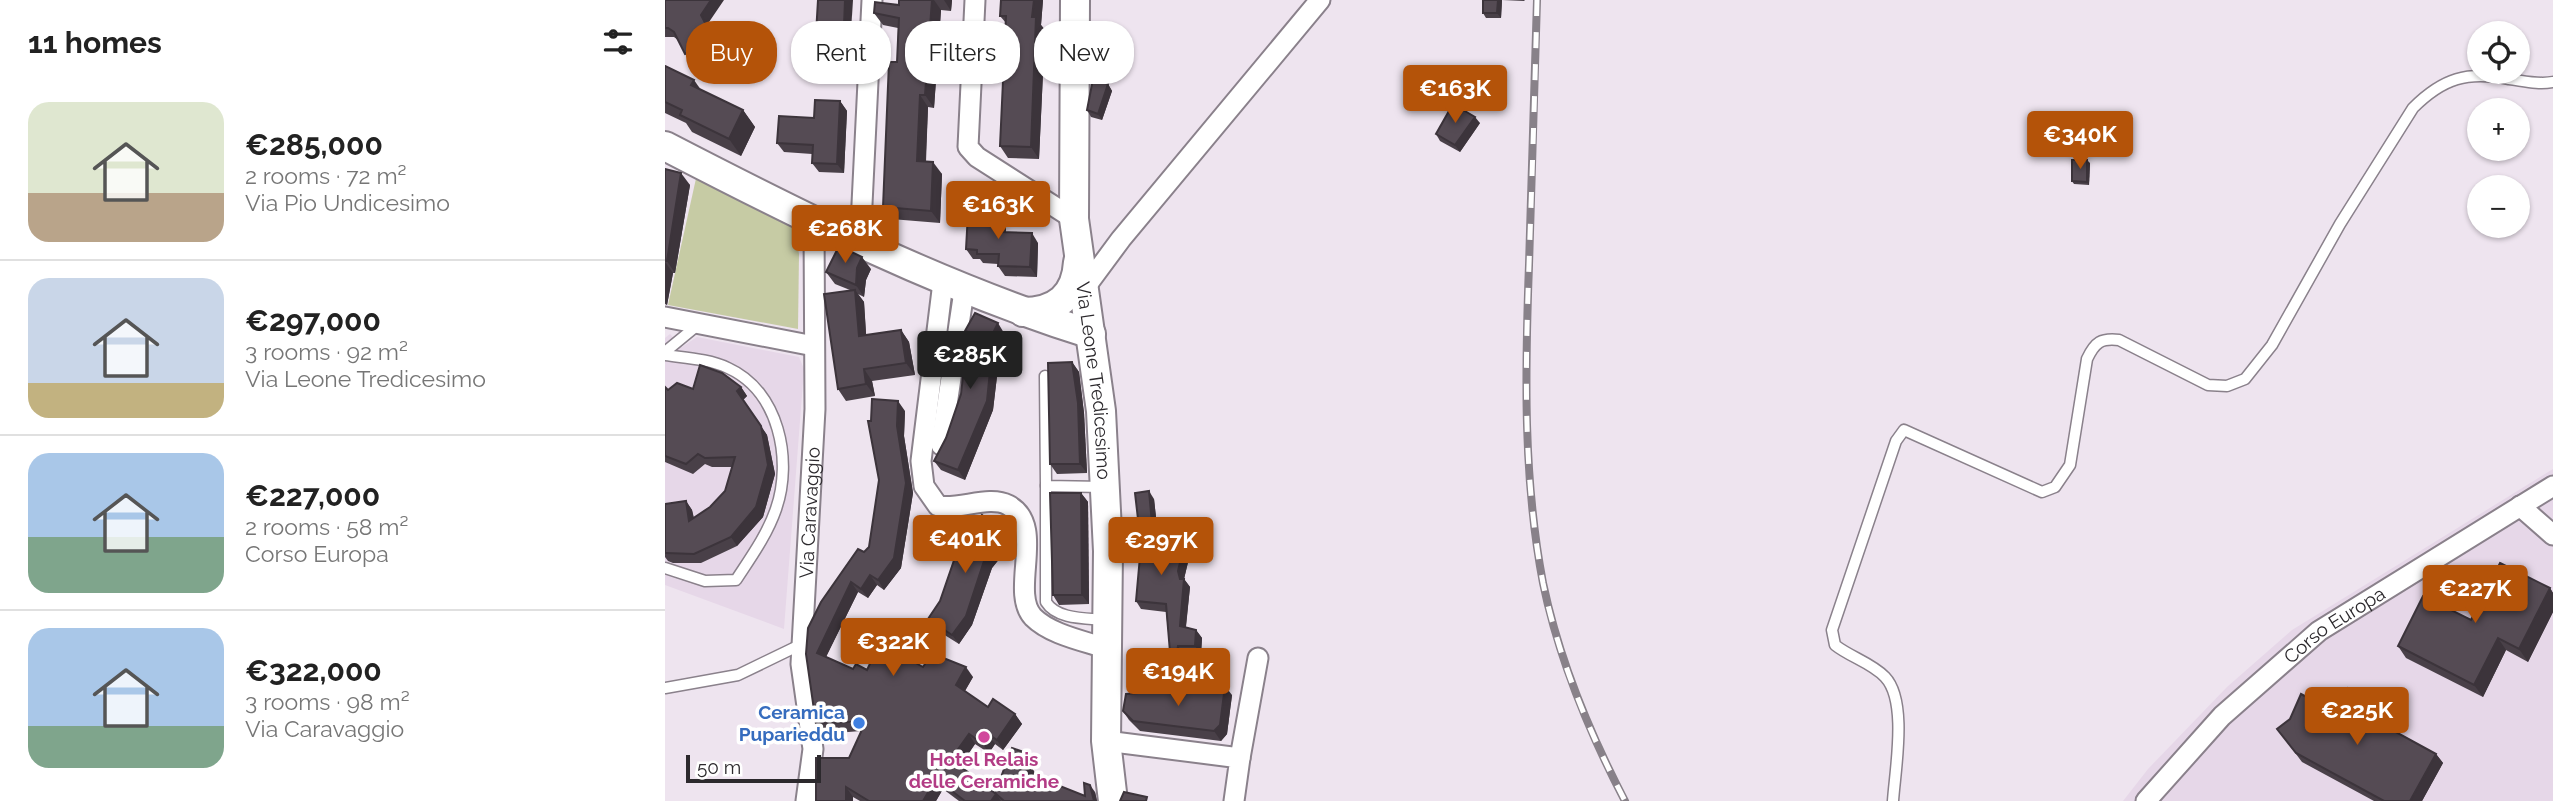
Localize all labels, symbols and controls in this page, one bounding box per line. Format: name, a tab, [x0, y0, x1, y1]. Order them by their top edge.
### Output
chip: Buy	[686, 21, 777, 84]
chip: Rent	[791, 21, 891, 84]
chip: Filters	[905, 21, 1020, 84]
chip: New	[1034, 21, 1134, 84]
map controls	[2467, 21, 2530, 238]
button: locate	[2467, 21, 2530, 84]
icon: filters	[599, 23, 637, 61]
text: 11 homes	[28, 25, 162, 60]
pin: €163K	[1406, 66, 1504, 125]
text: €163K	[1419, 74, 1491, 101]
button: +	[2467, 98, 2530, 161]
pin: €340K	[2031, 111, 2129, 171]
text: €340K	[2043, 120, 2117, 147]
text: €285,000	[245, 127, 383, 162]
icon: home	[84, 130, 168, 214]
text: 2 rooms · 72 m²	[245, 162, 406, 189]
button: −	[2467, 175, 2530, 238]
pin: €163K	[949, 182, 1047, 241]
text: Via Pio Undicesimo	[245, 189, 450, 216]
text: €163K	[962, 190, 1034, 217]
pin: €268K	[796, 205, 894, 265]
text: €268K	[808, 214, 882, 241]
street label: Via Leone Tredicesimo	[1072, 280, 1115, 480]
text: €297,000	[245, 303, 381, 338]
icon: home	[84, 306, 168, 390]
pin: €285K	[921, 332, 1019, 391]
text: 3 rooms · 92 m²	[245, 338, 408, 365]
text: €285K	[933, 340, 1007, 367]
text: Via Leone Tredicesimo	[245, 365, 486, 392]
street label: Via Caravaggio	[795, 446, 824, 579]
text: €227,000	[245, 478, 380, 513]
icon: home	[84, 481, 168, 565]
text: 2 rooms · 58 m²	[245, 513, 408, 540]
pin: €401K	[916, 516, 1014, 575]
pin: €297K	[1112, 518, 1210, 577]
text: €401K	[929, 524, 1001, 551]
text: €297K	[1124, 526, 1198, 553]
text: Corso Europa	[245, 540, 389, 567]
pin: €227K	[2426, 566, 2524, 625]
text: €227K	[2439, 574, 2511, 601]
street label: Corso Europa	[2279, 582, 2389, 668]
pin: €322K	[844, 618, 942, 678]
text: €322K	[857, 627, 929, 654]
pin: €194K	[1129, 648, 1227, 708]
text: €322,000	[245, 653, 382, 688]
icon: home	[84, 656, 168, 740]
text: €194K	[1142, 657, 1214, 684]
text: 3 rooms · 98 m²	[245, 688, 410, 715]
pin: €225K	[2308, 688, 2406, 747]
text: €225K	[2321, 696, 2393, 723]
place label: Ceramica Puparieddu	[739, 701, 845, 745]
text: Via Caravaggio	[245, 715, 404, 742]
marker: Ceramica Puparieddu	[851, 715, 867, 731]
marker: Hotel Relais delle Ceramiche	[976, 729, 992, 745]
place label: Hotel Relais delle Ceramiche	[909, 748, 1059, 792]
scale bar	[686, 752, 821, 784]
text: 50 m	[697, 756, 741, 778]

